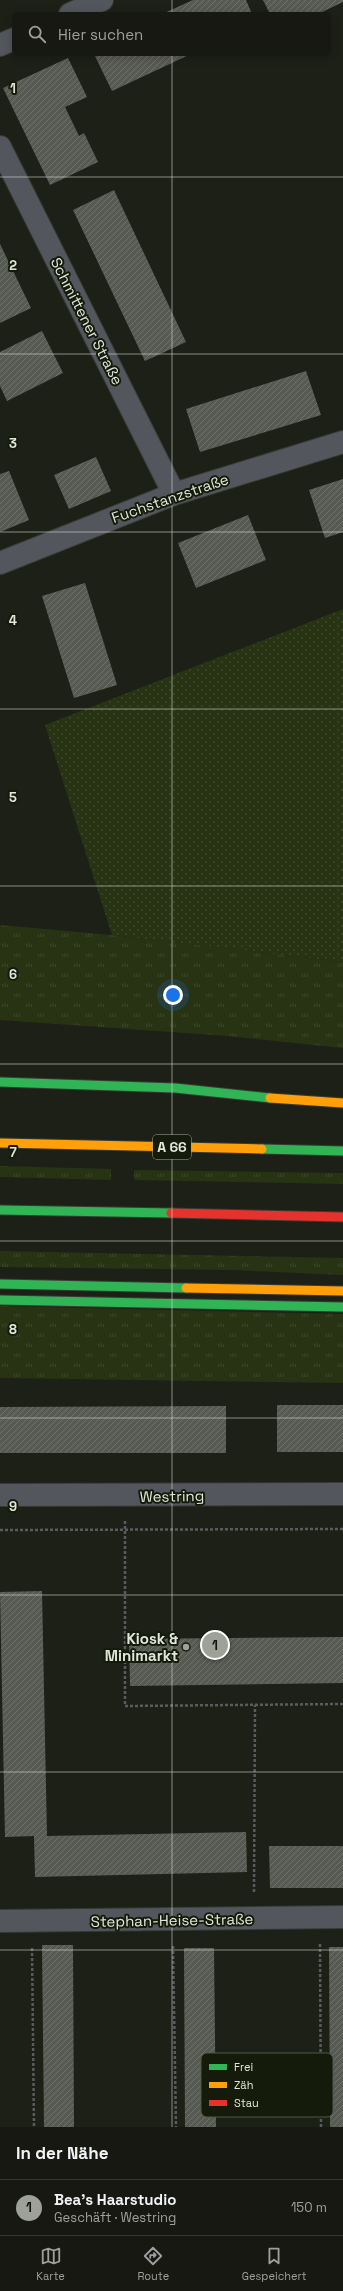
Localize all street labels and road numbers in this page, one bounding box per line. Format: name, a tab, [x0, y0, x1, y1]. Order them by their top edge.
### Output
street label: Schmittener Straße	[47, 254, 127, 388]
street label: Fuchstanzstraße	[109, 469, 231, 527]
road number: A 66	[153, 1135, 191, 1159]
street label: Westring	[140, 1486, 204, 1506]
street label: Stephan-Heise-Straße	[91, 1909, 254, 1931]

